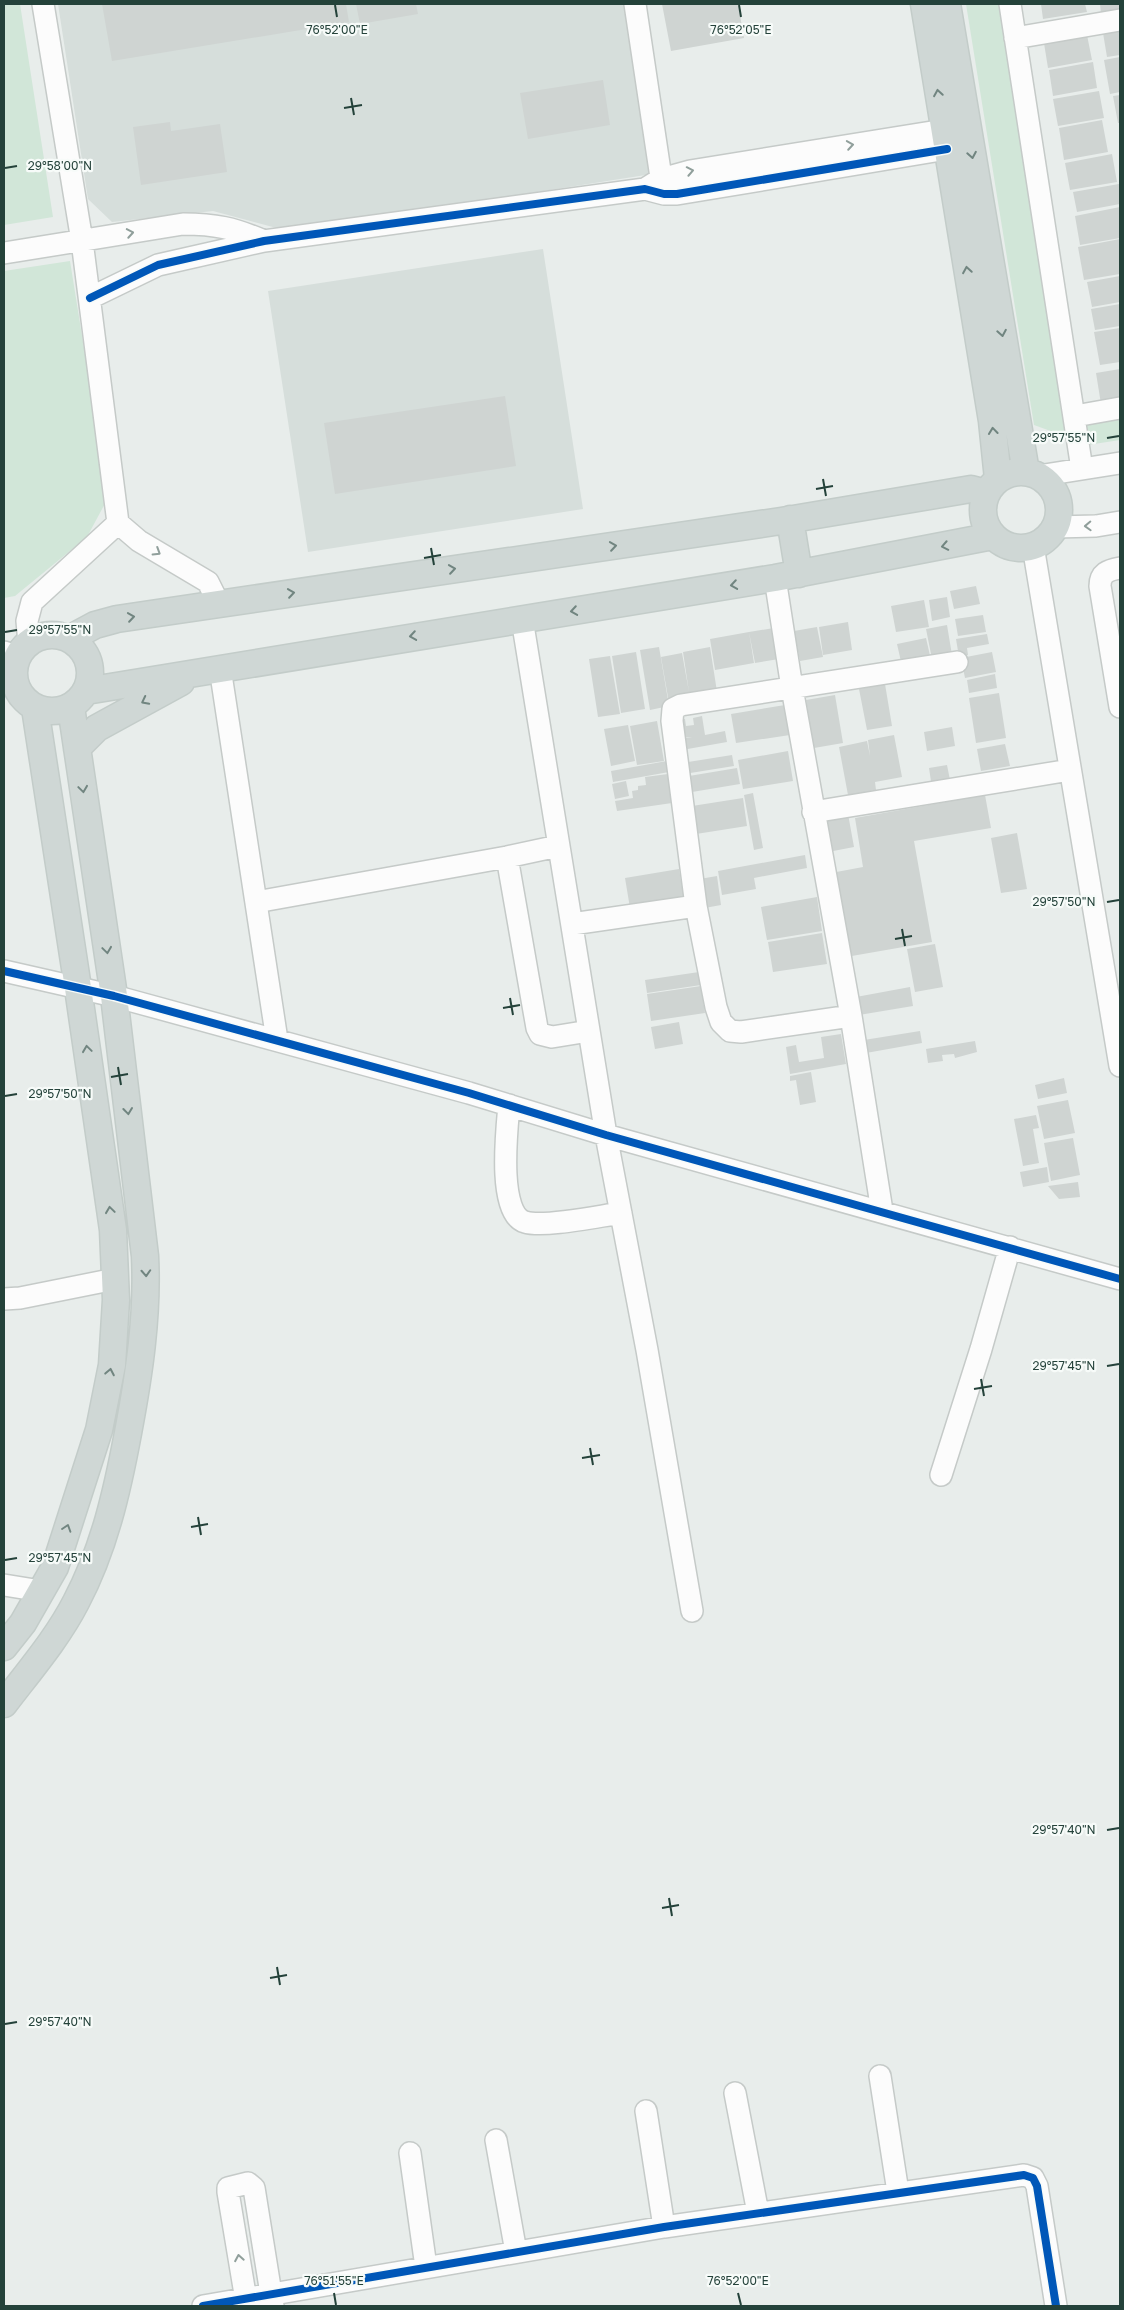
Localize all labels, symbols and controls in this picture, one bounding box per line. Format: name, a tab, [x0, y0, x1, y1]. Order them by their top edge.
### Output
text: 76°52'00"E	[306, 22, 368, 37]
text: 76°52'05"E	[710, 22, 772, 37]
one-way arrow	[934, 88, 944, 97]
one-way arrow	[846, 141, 855, 151]
one-way arrow	[967, 151, 977, 160]
text: 29°58'00"N	[28, 158, 92, 173]
one-way arrow	[686, 166, 694, 177]
one-way arrow	[125, 228, 134, 238]
one-way arrow	[963, 266, 973, 275]
one-way arrow	[997, 328, 1007, 337]
one-way arrow	[988, 427, 999, 435]
text: 29°57'55"N	[1033, 430, 1095, 445]
one-way arrow	[1084, 521, 1092, 531]
one-way arrow	[941, 540, 950, 551]
one-way arrow	[609, 541, 617, 551]
one-way arrow	[152, 546, 161, 555]
one-way arrow	[448, 565, 457, 575]
one-way arrow	[730, 579, 738, 590]
one-way arrow	[288, 588, 296, 599]
one-way arrow	[569, 605, 578, 615]
one-way arrow	[126, 612, 135, 622]
text: 29°57'55"N	[29, 622, 91, 637]
one-way arrow	[409, 631, 417, 641]
one-way arrow	[141, 695, 150, 705]
one-way arrow	[78, 785, 88, 794]
text: 29°57'50"N	[1032, 894, 1096, 909]
one-way arrow	[101, 947, 112, 955]
one-way arrow	[82, 1045, 93, 1053]
text: 29°57'50"N	[28, 1086, 92, 1101]
one-way arrow	[122, 1107, 132, 1116]
one-way arrow	[105, 1205, 116, 1213]
one-way arrow	[140, 1269, 151, 1277]
text: 29°57'45"N	[1033, 1358, 1095, 1373]
one-way arrow	[105, 1367, 115, 1376]
one-way arrow	[61, 1524, 71, 1533]
text: 29°57'45"N	[29, 1550, 91, 1565]
text: 29°57'40"N	[1032, 1822, 1096, 1837]
text: 29°57'40"N	[28, 2014, 92, 2029]
one-way arrow	[234, 2254, 245, 2262]
text: 76°51'55"E	[304, 2273, 364, 2288]
text: 76°52'00"E	[707, 2273, 769, 2288]

